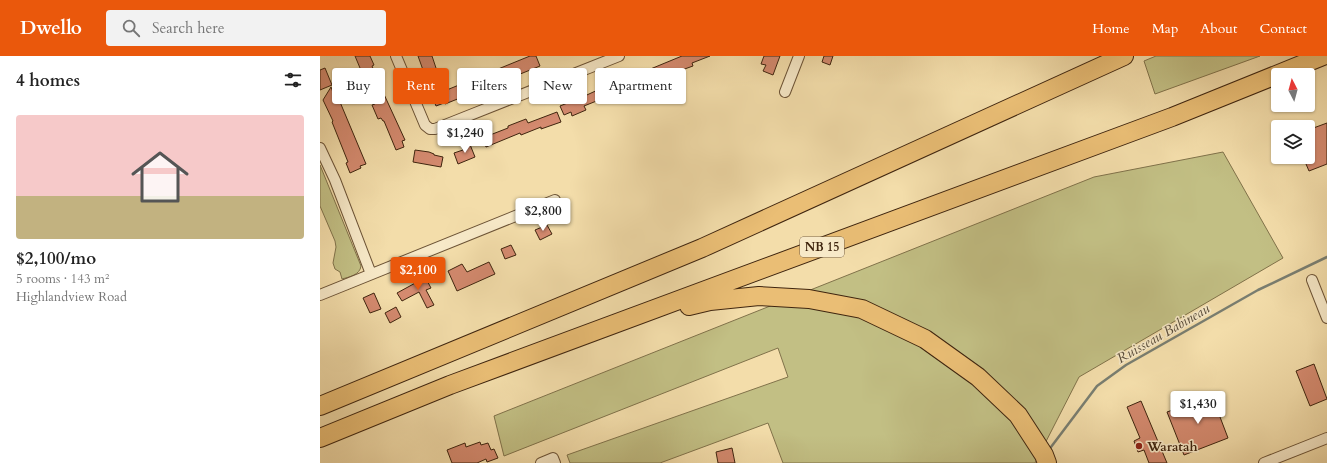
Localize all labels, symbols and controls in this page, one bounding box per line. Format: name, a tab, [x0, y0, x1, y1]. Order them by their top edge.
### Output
search box	[106, 10, 386, 46]
text: Dwello	[20, 15, 82, 41]
icon: search	[120, 17, 142, 39]
text: Search here	[152, 18, 225, 38]
text: Home	[1092, 19, 1130, 38]
text: Map	[1152, 19, 1178, 38]
text: About	[1200, 19, 1237, 38]
text: Contact	[1259, 19, 1307, 38]
chip: Buy	[332, 68, 385, 104]
chip: Rent	[393, 68, 449, 104]
chip: Filters	[457, 68, 521, 104]
chip: New	[529, 68, 587, 104]
chip: Apartment	[595, 68, 686, 104]
north arrow	[1271, 68, 1315, 112]
map controls	[1271, 68, 1315, 164]
text: 4 homes	[16, 69, 80, 92]
icon: filters	[282, 69, 304, 91]
pin: $1,240	[432, 120, 498, 154]
button: layers	[1271, 120, 1315, 164]
text: $1,240	[446, 124, 484, 142]
icon: home	[124, 141, 196, 213]
pin: $2,800	[510, 198, 576, 232]
text: $2,800	[524, 202, 562, 220]
road number: NB 15	[800, 237, 844, 257]
text: $2,100/mo	[16, 247, 96, 270]
pin: $2,100	[385, 257, 451, 291]
text: $2,100	[399, 261, 437, 279]
text: 5 rooms · 143 m²	[16, 270, 109, 288]
text: Highlandview Road	[16, 288, 127, 306]
water label: Ruisseau Babineau	[1113, 299, 1213, 368]
pin: $1,430	[1165, 391, 1231, 425]
text: $1,430	[1179, 395, 1217, 413]
place label: Waratah	[1146, 438, 1197, 456]
marker: Waratah	[1134, 441, 1144, 451]

